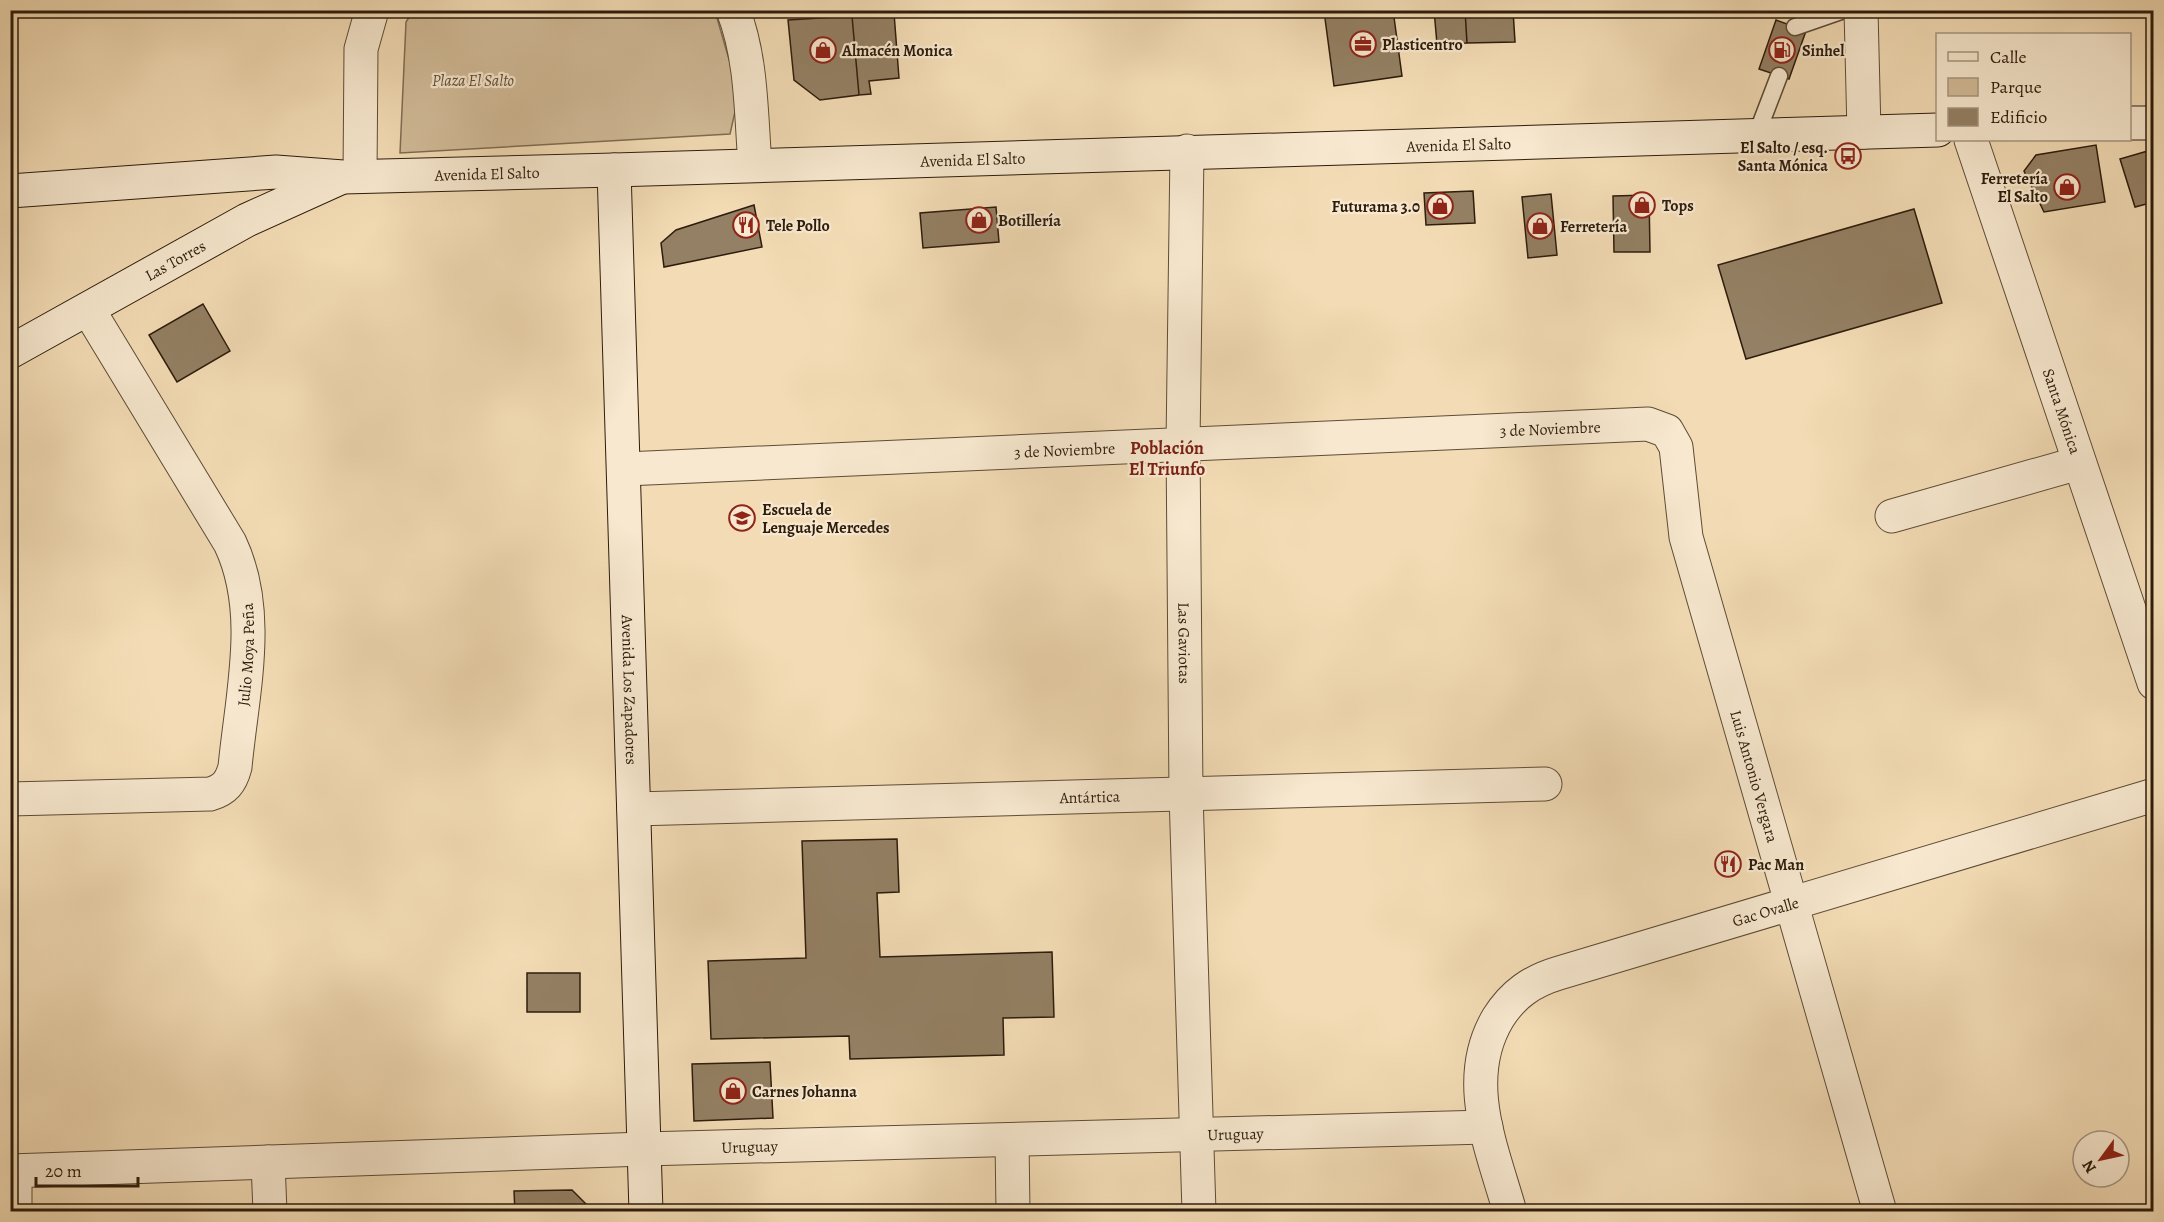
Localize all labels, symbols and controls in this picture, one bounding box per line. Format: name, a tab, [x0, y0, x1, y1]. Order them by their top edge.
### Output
office icon: Plasticentro	[1348, 29, 1378, 59]
legend	[1936, 33, 2131, 141]
place label: Plasticentro	[1382, 34, 1463, 56]
shop icon: Almacén Monica	[808, 35, 838, 65]
fuel station icon: Sinhel	[1767, 35, 1797, 65]
place label: Almacén Monica	[841, 40, 953, 62]
place label: Sinhel	[1802, 40, 1845, 62]
text: Calle	[1990, 45, 2027, 69]
park label: Plaza El Salto	[432, 70, 514, 92]
text: Parque	[1990, 75, 2042, 99]
text: Edificio	[1990, 105, 2047, 129]
street label: Avenida El Salto	[1405, 133, 1512, 158]
place label: El Salto / esq. Santa Mónica	[1738, 137, 1828, 177]
bus stop icon: El Salto / esq. Santa Mónica	[1833, 141, 1863, 171]
street label: Avenida El Salto	[919, 148, 1026, 173]
street label: Avenida El Salto	[433, 162, 540, 187]
place label: Ferretería El Salto	[1981, 168, 2048, 208]
shop icon: Ferretería El Salto	[2052, 172, 2082, 202]
shop icon: Tops	[1627, 190, 1657, 220]
shop icon: Futurama 3.0	[1425, 191, 1455, 221]
place label: Tops	[1662, 195, 1694, 217]
place label: Futurama 3.0	[1331, 196, 1420, 218]
shop icon: Botillería	[964, 205, 994, 235]
restaurant icon: Tele Pollo	[731, 210, 761, 240]
place label: Botillería	[998, 210, 1061, 232]
shop icon: Ferretería	[1525, 211, 1555, 241]
place label: Tele Pollo	[766, 215, 830, 237]
place label: Ferretería	[1560, 216, 1627, 238]
street label: Las Torres	[141, 235, 210, 287]
street label: Santa Mónica	[2037, 366, 2086, 457]
street label: 3 de Noviembre	[1499, 416, 1601, 443]
district label: Población El Triunfo	[1129, 436, 1205, 481]
street label: 3 de Noviembre	[1014, 437, 1116, 464]
place label: Escuela de Lenguaje Mercedes	[762, 499, 890, 539]
school or university icon: Escuela de Lenguaje Mercedes	[727, 503, 757, 533]
street label: Julio Moya Peña	[232, 602, 260, 708]
street label: Las Gaviotas	[1172, 602, 1195, 684]
street label: Avenida Los Zapadores	[616, 614, 642, 765]
street label: Luis Antonio Vergara	[1724, 708, 1783, 846]
street label: Antártica	[1058, 786, 1121, 809]
restaurant icon: Pac Man	[1713, 849, 1743, 879]
place label: Pac Man	[1748, 854, 1804, 876]
street label: Gac Ovalle	[1730, 892, 1802, 933]
shop icon: Carnes Johanna	[718, 1076, 748, 1106]
place label: Carnes Johanna	[752, 1081, 857, 1103]
street label: Uruguay	[1207, 1123, 1265, 1146]
north arrow	[2071, 1129, 2131, 1189]
street label: Uruguay	[721, 1135, 779, 1159]
scale bar	[36, 1150, 138, 1188]
text: N	[2077, 1155, 2102, 1178]
text: 20 m	[45, 1159, 82, 1183]

